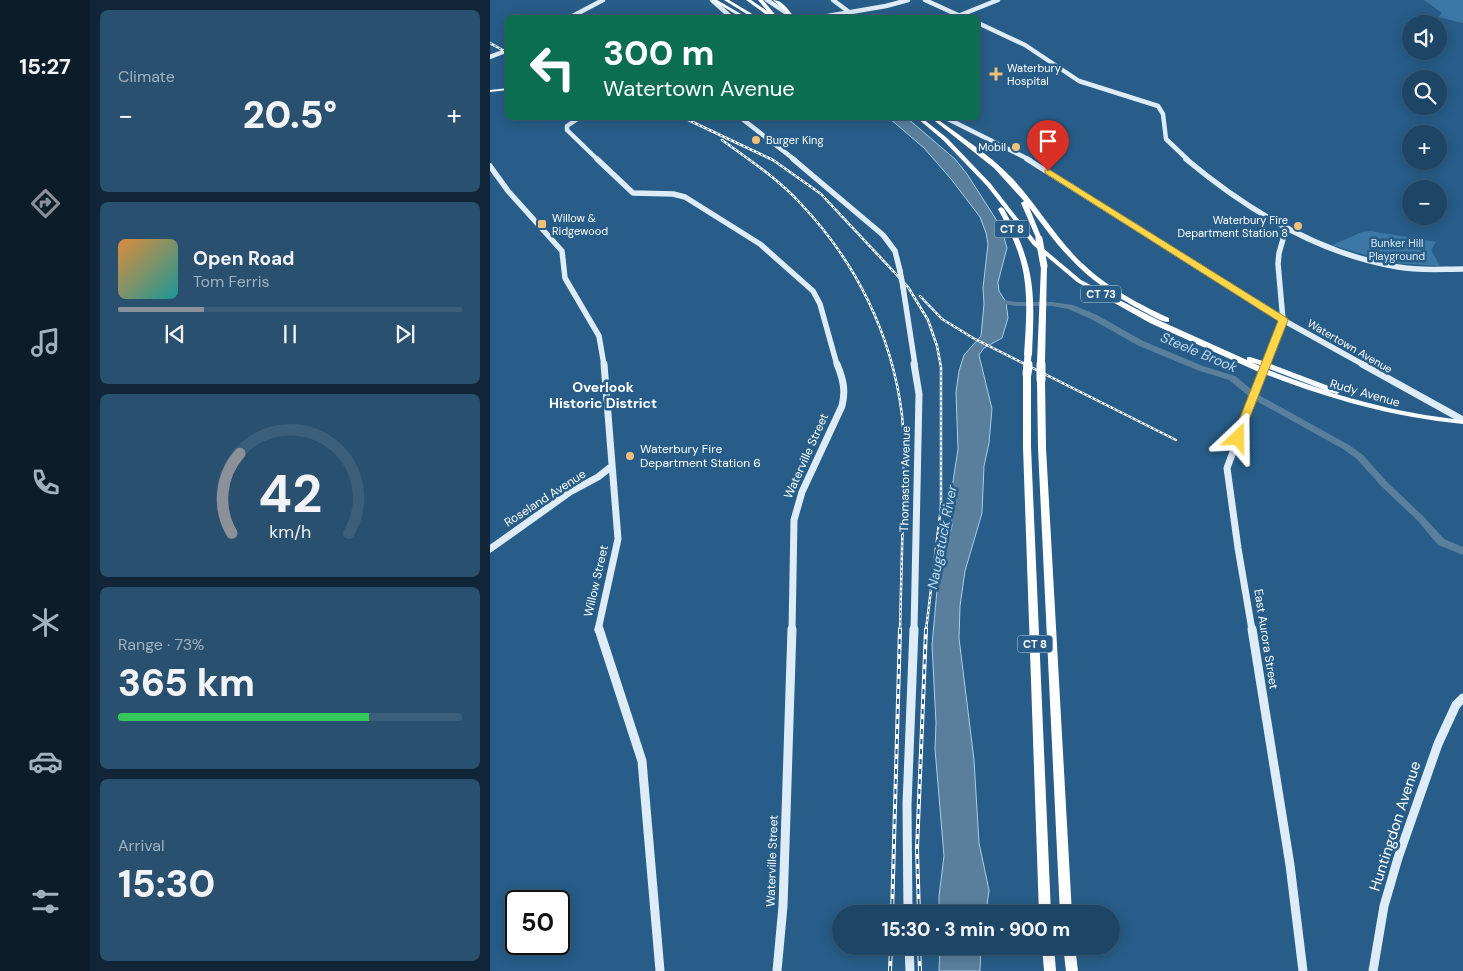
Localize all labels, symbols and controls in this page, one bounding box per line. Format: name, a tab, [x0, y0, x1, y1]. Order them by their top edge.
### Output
map controls	[1402, 15, 1447, 225]
button: sound	[1402, 15, 1447, 60]
text: 300 m	[603, 30, 715, 76]
icon: left	[520, 35, 585, 100]
text: 15:27	[19, 52, 71, 81]
place label: Waterbury Hospital	[1007, 61, 1061, 88]
text: Climate	[118, 66, 175, 87]
marker: Waterbury Hospital	[989, 67, 1003, 81]
button: search	[1402, 70, 1447, 115]
text: Watertown Avenue	[603, 74, 795, 103]
text: 20.5°	[243, 90, 337, 140]
text: −	[118, 97, 133, 134]
text: +	[447, 97, 462, 134]
pin	[1027, 120, 1069, 171]
button: +	[1402, 125, 1447, 170]
icon: arrive	[1034, 127, 1062, 155]
place label: Burger King	[766, 133, 824, 147]
marker: Burger King	[750, 134, 762, 146]
place label: Mobil	[978, 140, 1006, 154]
marker: Mobil	[1010, 141, 1022, 153]
button: −	[1402, 180, 1447, 225]
icon: directions	[28, 186, 63, 221]
place label: Willow & Ridgewood	[552, 211, 608, 238]
place label: Waterbury Fire Department Station 8	[1177, 213, 1288, 240]
marker: Willow & Ridgewood	[536, 218, 548, 230]
road number: CT 8	[994, 220, 1030, 238]
marker: Waterbury Fire Department Station 8	[1292, 220, 1304, 232]
park label: Bunker Hill Playground	[1369, 236, 1425, 263]
text: Open Road	[193, 246, 295, 271]
text: Tom Ferris	[193, 271, 270, 292]
road number: CT 73	[1081, 286, 1121, 302]
street label: Watertown Avenue	[1305, 316, 1395, 376]
icon: previous	[161, 320, 189, 348]
icon: pause	[276, 320, 304, 348]
icon: next	[391, 320, 419, 348]
icon: music	[28, 325, 63, 360]
water label: Steele Brook	[1158, 328, 1241, 377]
street label: Rudy Avenue	[1328, 375, 1402, 411]
district label: Overlook Historic District	[549, 378, 657, 412]
street label: Waterville Street	[780, 411, 832, 501]
position arrow	[1211, 411, 1263, 463]
street label: Thomaston Avenue	[896, 426, 914, 532]
place label: Waterbury Fire Department Station 6	[640, 441, 761, 471]
marker: Waterbury Fire Department Station 6	[624, 450, 636, 462]
text: 42	[258, 460, 322, 528]
icon: phone	[28, 465, 63, 500]
street label: Roseland Avenue	[501, 466, 589, 530]
water label: Naugatuck River	[923, 483, 961, 591]
text: km/h	[269, 520, 311, 544]
street label: Willow Street	[580, 543, 612, 618]
street label: East Aurora Street	[1250, 588, 1282, 691]
icon: climate	[28, 605, 63, 640]
text: Range · 73%	[118, 634, 204, 655]
road number: CT 8	[1018, 636, 1052, 652]
text: 365 km	[118, 658, 255, 708]
icon: car	[28, 744, 63, 779]
street label: Huntingdon Avenue	[1365, 758, 1425, 894]
street label: Waterville Street	[762, 815, 782, 907]
text: Arrival	[118, 835, 165, 856]
text: 15:30	[118, 859, 215, 909]
icon: filters	[28, 884, 63, 919]
speed limit sign: 50	[505, 890, 570, 955]
text: 15:30 · 3 min · 900 m	[882, 917, 1070, 942]

